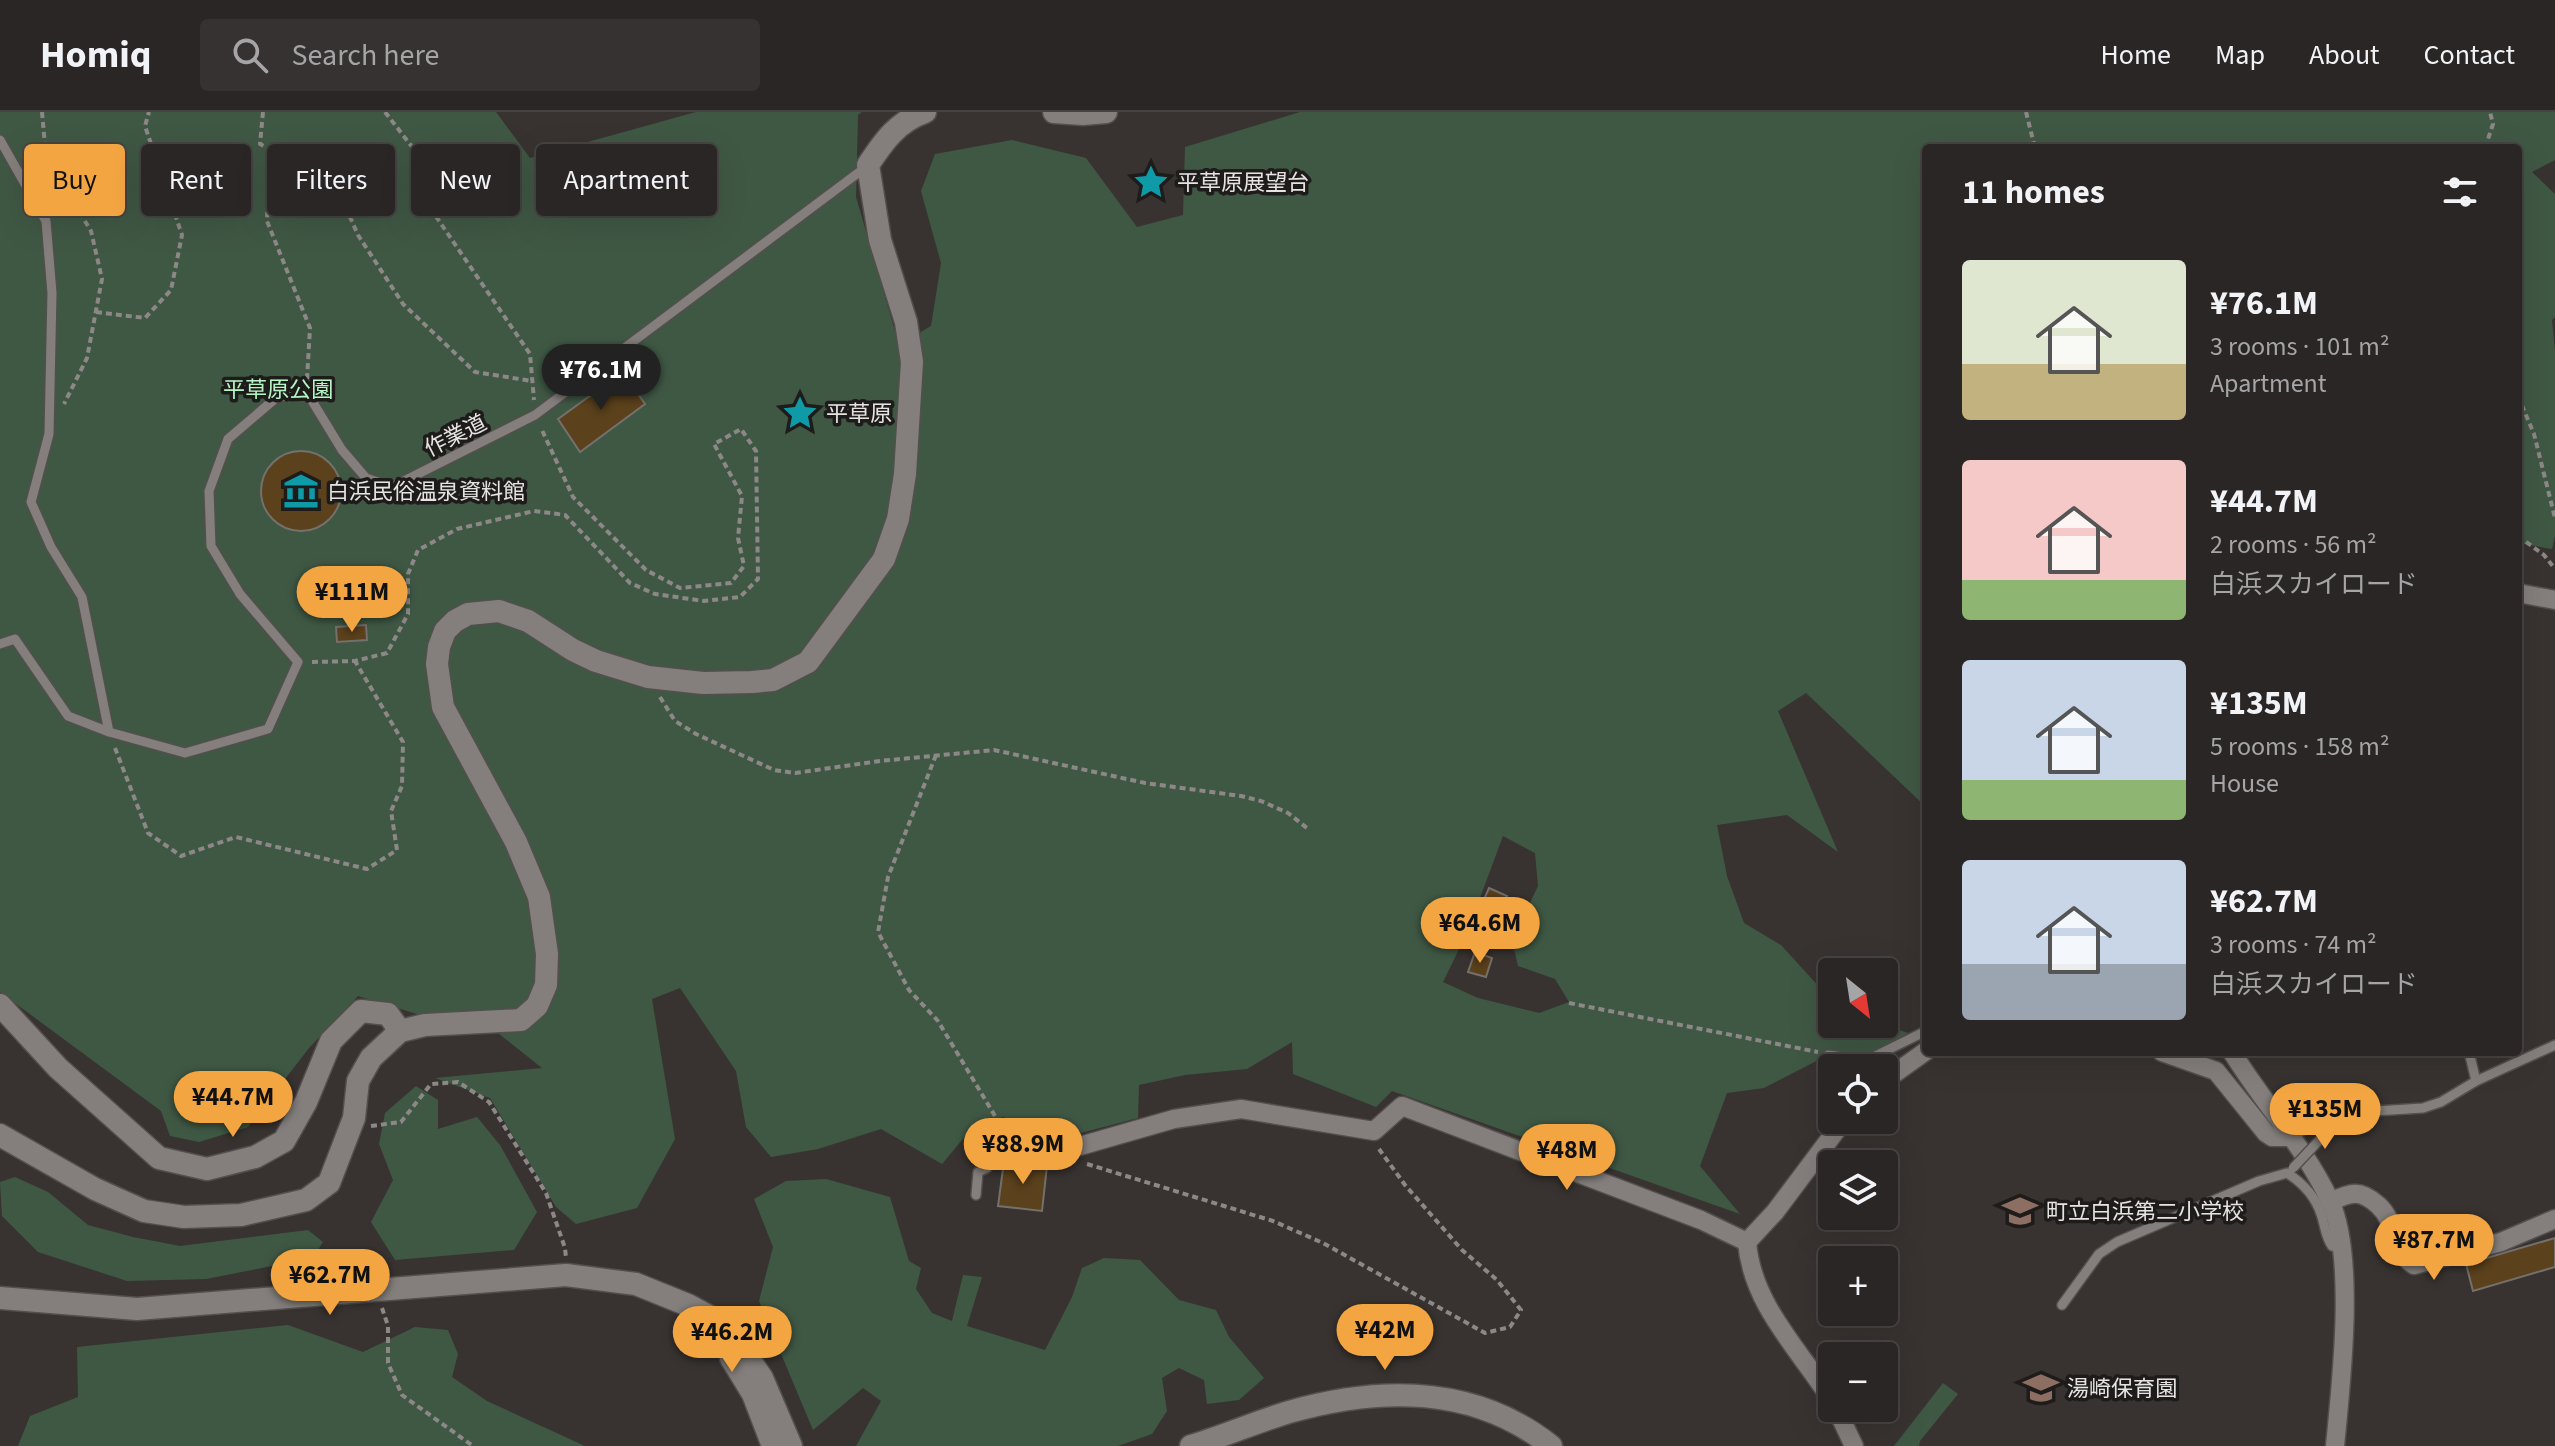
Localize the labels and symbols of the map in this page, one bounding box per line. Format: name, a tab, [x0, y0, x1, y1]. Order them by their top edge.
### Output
place icon: 平草原展望台	[1132, 163, 1170, 201]
place label: 平草原展望台	[1177, 167, 1309, 199]
pin: ¥76.1M	[536, 344, 666, 412]
park label: 平草原公園	[223, 374, 333, 406]
place icon: 平草原	[781, 394, 819, 432]
place label: 平草原	[826, 398, 892, 430]
street label: 作業道	[419, 407, 492, 465]
museum icon: 白浜民俗温泉資料館	[282, 472, 320, 510]
place label: 白浜民俗温泉資料館	[327, 476, 525, 508]
pin: ¥111M	[296, 566, 408, 634]
pin: ¥64.6M	[1415, 897, 1545, 965]
north arrow	[1818, 958, 1898, 1038]
pin: ¥44.7M	[168, 1071, 298, 1139]
pin: ¥135M	[2269, 1083, 2381, 1151]
pin: ¥88.9M	[958, 1118, 1088, 1186]
pin: ¥48M	[1520, 1124, 1614, 1192]
school or university icon: 町立白浜第二小学校	[2001, 1192, 2039, 1230]
place label: 町立白浜第二小学校	[2046, 1196, 2244, 1228]
pin: ¥87.7M	[2369, 1214, 2499, 1282]
pin: ¥62.7M	[265, 1249, 395, 1317]
pin: ¥42M	[1338, 1304, 1432, 1372]
pin: ¥46.2M	[667, 1306, 797, 1374]
school or university icon: 湯崎保育園	[2022, 1369, 2060, 1407]
place label: 湯崎保育園	[2067, 1373, 2177, 1405]

